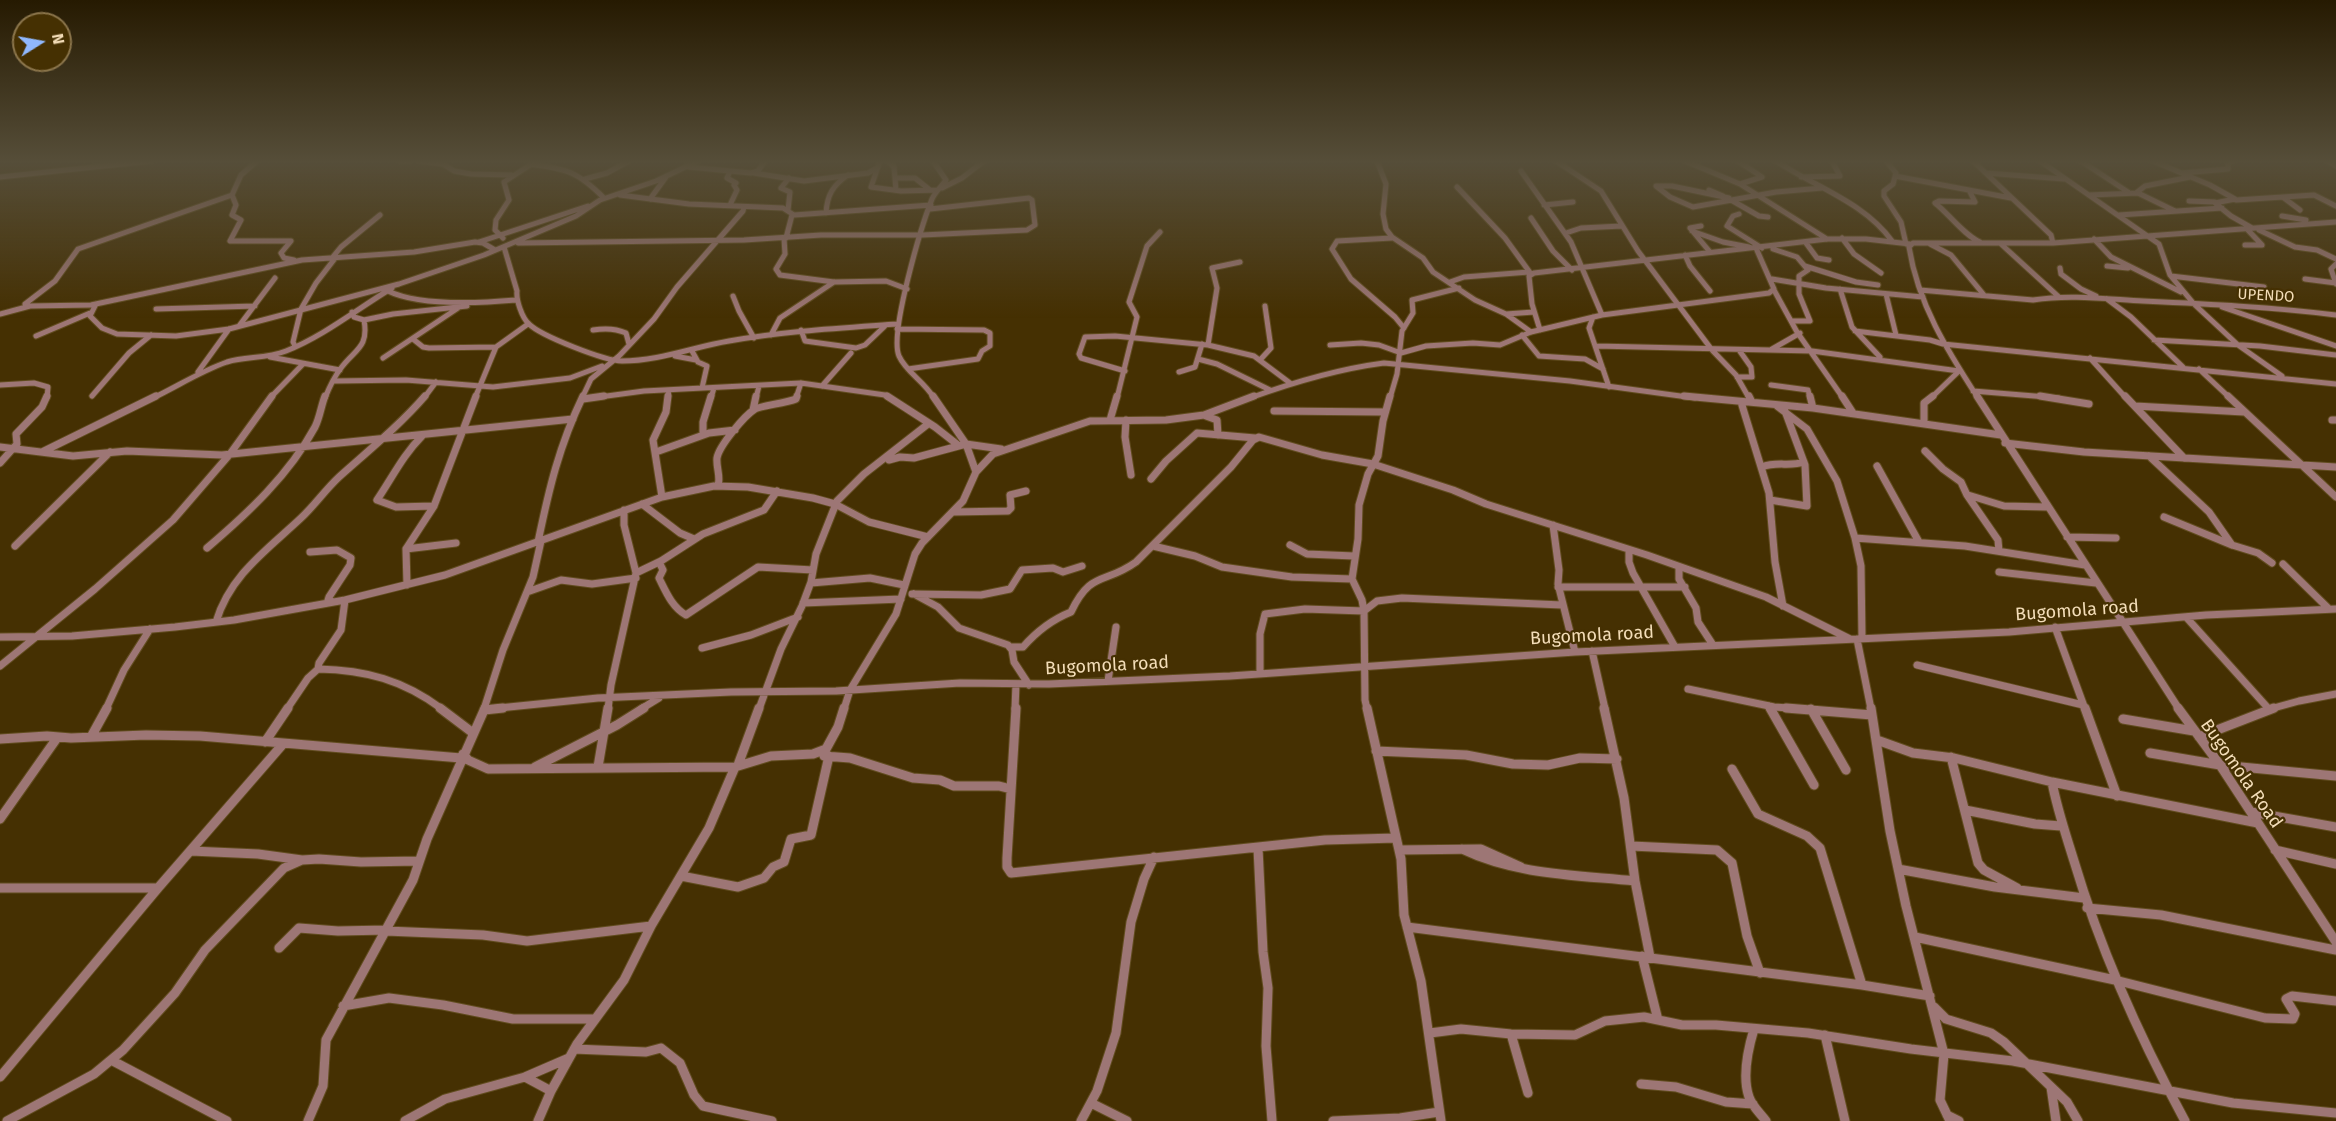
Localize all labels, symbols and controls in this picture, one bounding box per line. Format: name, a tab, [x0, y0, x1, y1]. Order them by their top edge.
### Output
north arrow	[12, 12, 72, 72]
text: N	[48, 32, 69, 46]
street label: UPENDO	[2237, 286, 2295, 306]
street label: Bugomola road	[2014, 596, 2140, 626]
street label: Bugomola road	[1530, 622, 1654, 650]
street label: Bugomola road	[1045, 652, 1169, 680]
street label: Bugomola Road	[2195, 715, 2287, 833]

